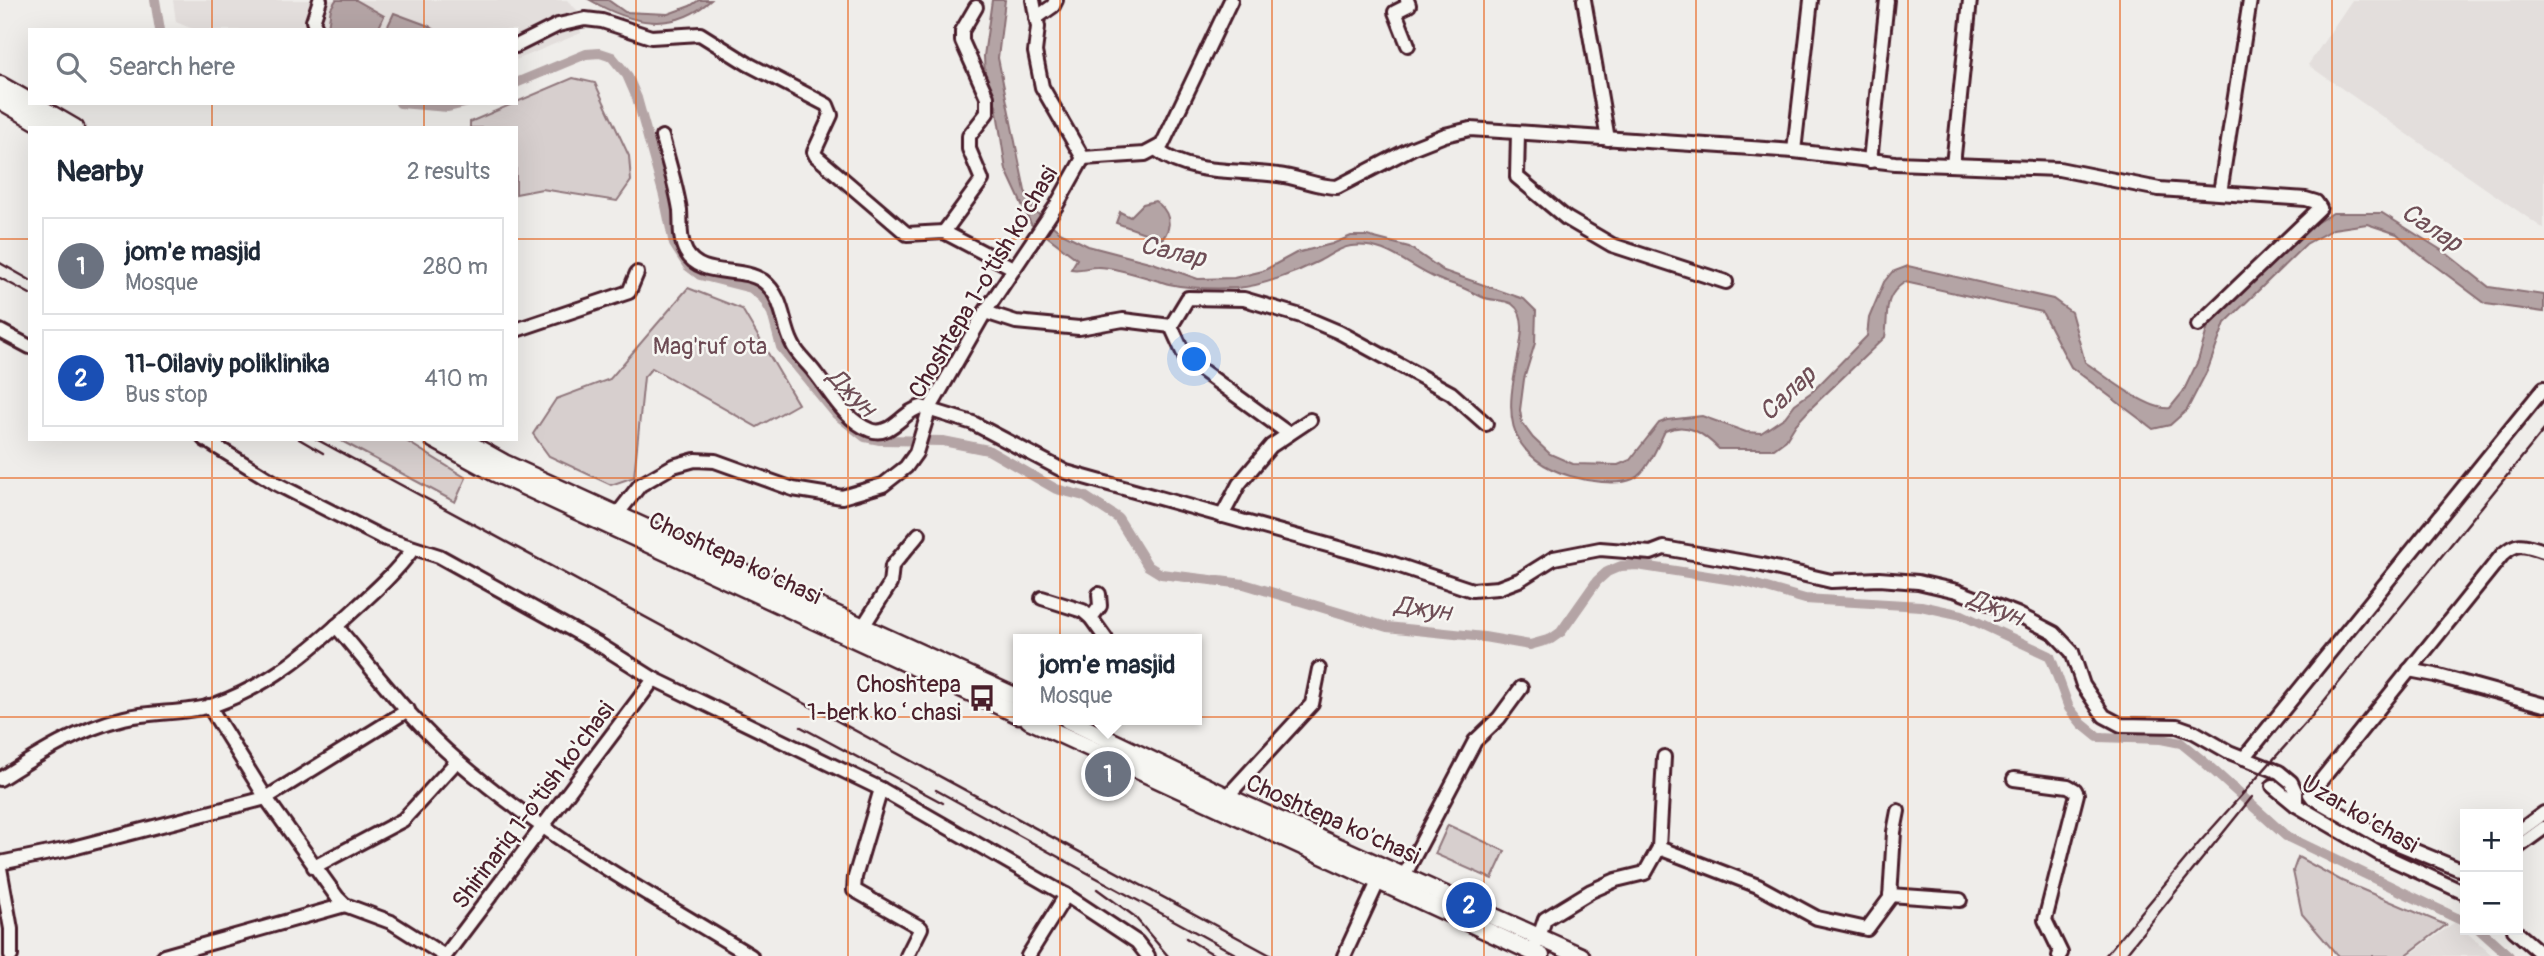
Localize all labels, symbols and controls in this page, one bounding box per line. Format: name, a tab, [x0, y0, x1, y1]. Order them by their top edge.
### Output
search box	[28, 28, 518, 105]
icon: search	[52, 48, 90, 86]
text: Search here	[108, 51, 235, 83]
text: Nearby	[56, 153, 143, 190]
text: 2 results	[407, 157, 490, 186]
street label: Choshtepa 1-o'tish ko'chasi	[903, 161, 1064, 404]
water label: Салар	[2395, 196, 2469, 261]
water label: Салар	[1137, 229, 1210, 275]
text: jom'e masjid	[125, 236, 261, 268]
text: 1	[77, 252, 86, 281]
text: 280 m	[422, 252, 488, 281]
text: Mosque	[125, 268, 198, 297]
park label: Mag'ruf ota	[653, 332, 767, 361]
your location	[1177, 342, 1211, 376]
text: 11-Oilaviy poliklinika	[125, 348, 330, 380]
water label: Салар	[1753, 358, 1824, 428]
water label: Джун	[819, 360, 885, 426]
text: 2	[75, 364, 87, 393]
text: 410 m	[425, 364, 488, 393]
text: Bus stop	[125, 380, 208, 409]
street label: Choshtepa ko'chasi	[644, 506, 826, 611]
water label: Джун	[1962, 581, 2031, 635]
water label: Джун	[1391, 589, 1456, 629]
popup	[1013, 634, 1202, 725]
text: jom'e masjid	[1039, 649, 1176, 681]
place label: Choshtepa 1-berk koʻchasi	[807, 670, 961, 727]
text: Mosque	[1039, 681, 1112, 710]
bus stop icon: Choshtepa 1-berk koʻchasi	[967, 683, 997, 713]
street label: Shirinariq 1-o'tish ko'chasi	[446, 696, 621, 915]
pin: 1	[1085, 748, 1131, 800]
street label: Choshtepa ko'chasi	[1241, 768, 1424, 871]
street label: Uzar ko'chasi	[2296, 769, 2424, 860]
map controls	[2460, 809, 2523, 935]
button: +	[2460, 809, 2523, 872]
button: −	[2460, 872, 2523, 935]
pin: 2	[1446, 879, 1492, 931]

